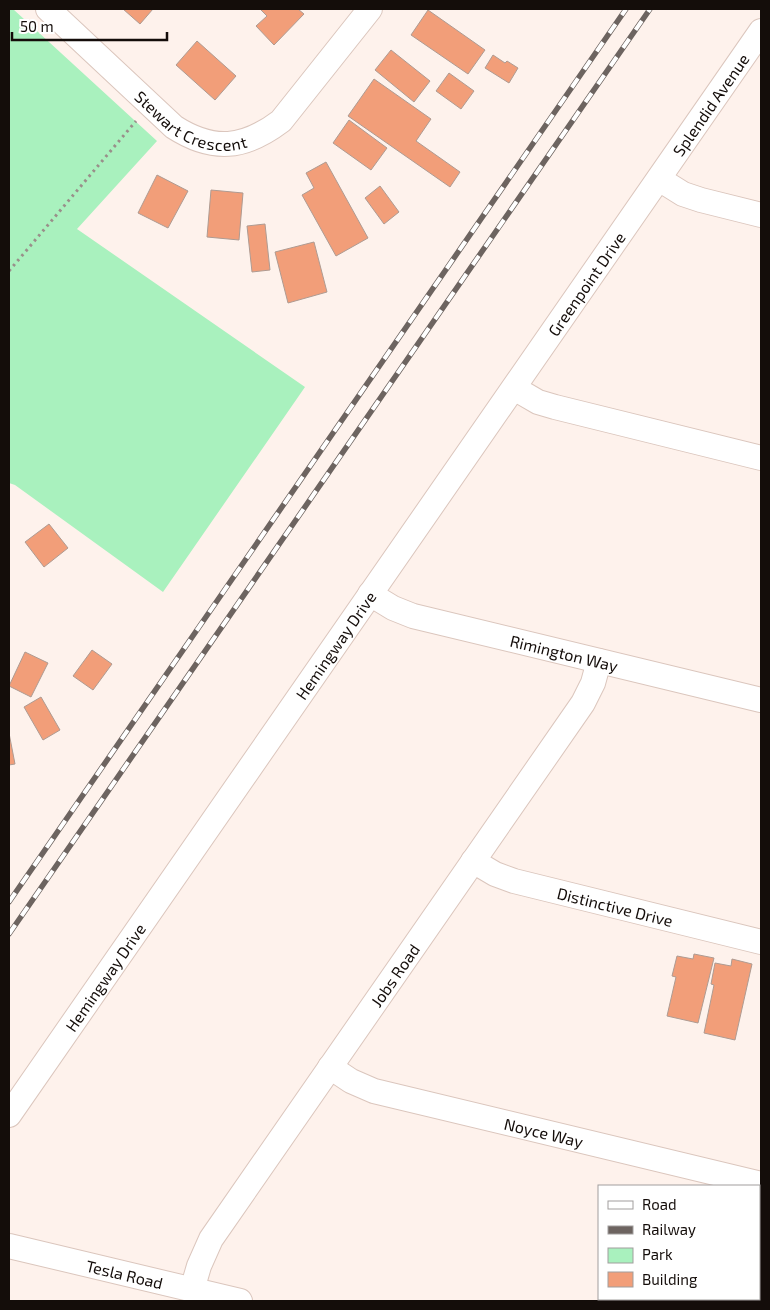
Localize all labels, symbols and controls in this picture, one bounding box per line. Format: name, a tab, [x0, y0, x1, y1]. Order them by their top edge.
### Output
scale bar	[12, 10, 168, 42]
text: 50 m	[20, 17, 54, 35]
street label: Splendid Avenue	[668, 50, 752, 159]
street label: Stewart Crescent	[131, 86, 249, 154]
street label: Greenpoint Drive	[543, 228, 628, 339]
street label: Hemingway Drive	[291, 587, 379, 703]
street label: Rimington Way	[508, 630, 621, 675]
street label: Distinctive Drive	[555, 883, 675, 929]
street label: Hemingway Drive	[61, 919, 149, 1035]
street label: Jobs Road	[366, 940, 423, 1010]
street label: Noyce Way	[502, 1113, 586, 1151]
legend	[598, 1185, 760, 1300]
text: Road	[642, 1195, 677, 1213]
text: Railway	[642, 1220, 696, 1238]
text: Park	[642, 1245, 673, 1263]
street label: Tesla Road	[84, 1255, 165, 1292]
text: Building	[642, 1270, 698, 1288]

